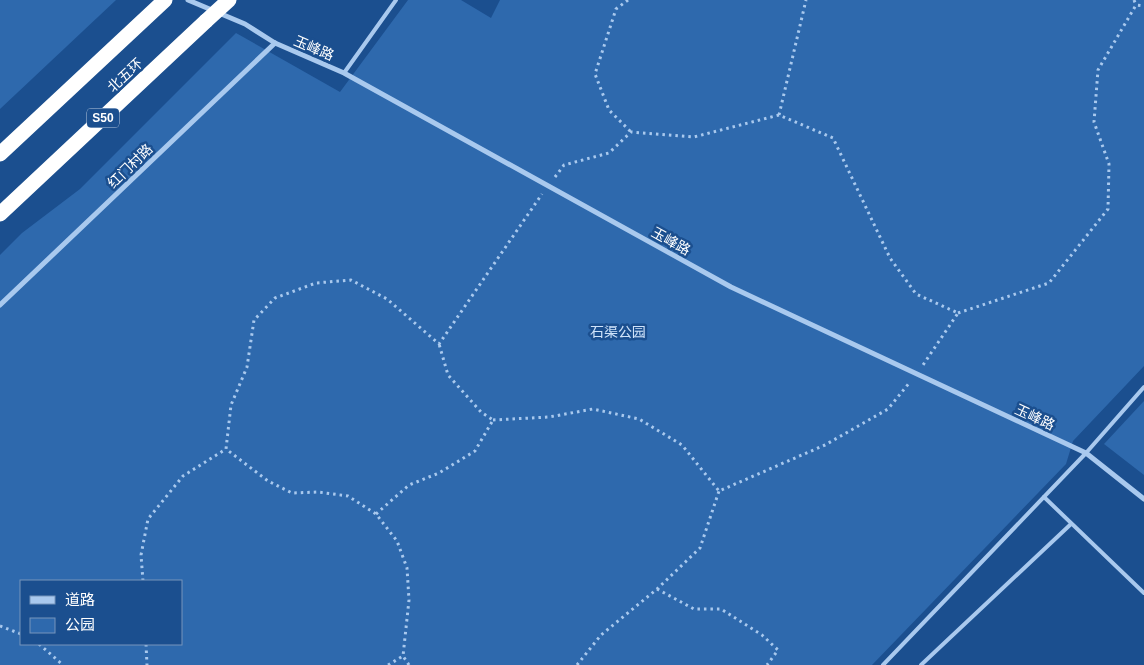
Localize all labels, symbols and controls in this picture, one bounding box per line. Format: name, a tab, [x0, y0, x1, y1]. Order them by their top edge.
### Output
street label: 玉峰路	[292, 32, 336, 64]
street label: 北五环	[104, 55, 146, 95]
road number: S50	[87, 109, 119, 128]
street label: 红门村路	[104, 141, 156, 191]
street label: 玉峰路	[649, 224, 693, 258]
park label: 石渠公园	[590, 324, 646, 340]
street label: 玉峰路	[1013, 401, 1057, 433]
legend	[20, 580, 182, 645]
text: 道路	[65, 591, 95, 608]
text: 公园	[65, 616, 95, 633]

